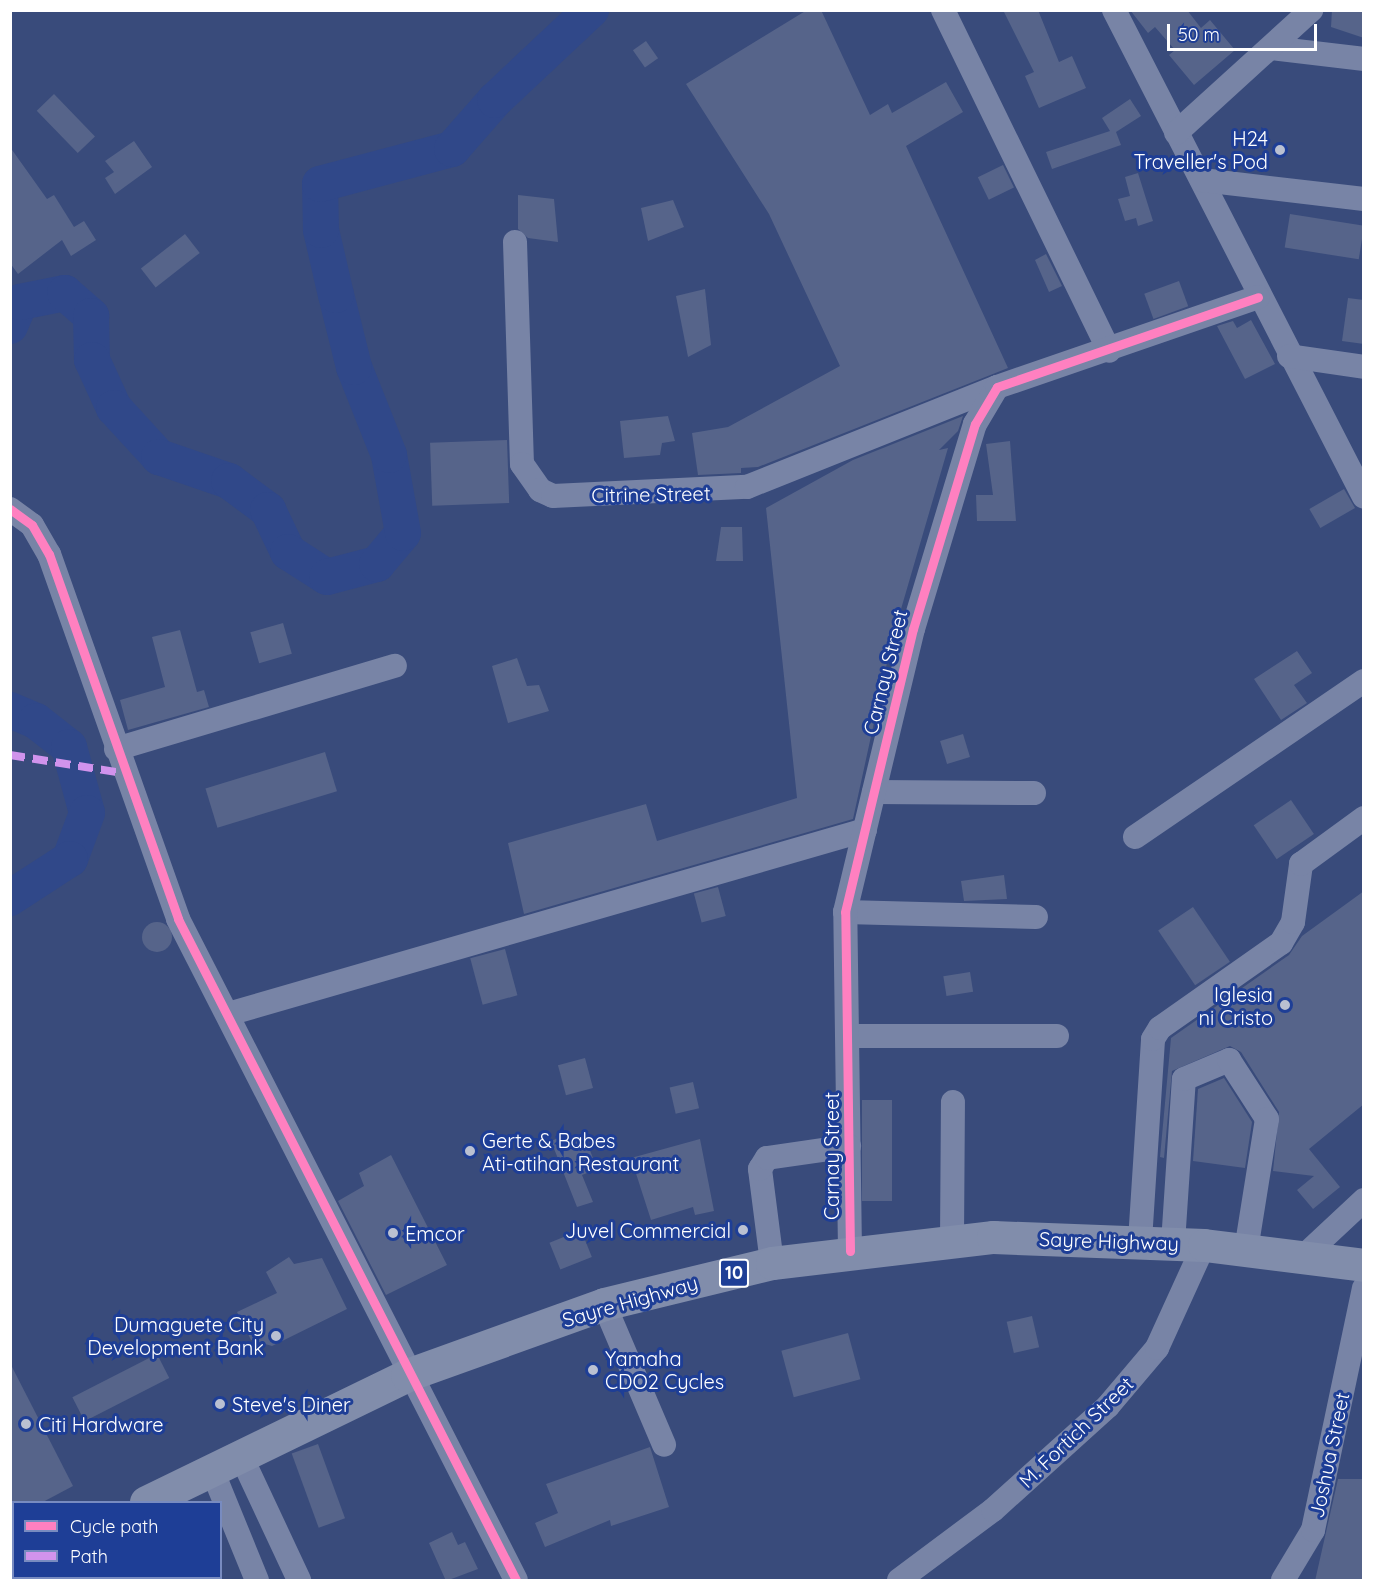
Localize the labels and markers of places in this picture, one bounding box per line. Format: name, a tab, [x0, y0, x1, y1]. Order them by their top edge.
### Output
place label: H24 Traveller's Pod	[1133, 126, 1268, 173]
marker: H24 Traveller's Pod	[1273, 143, 1287, 157]
place label: Iglesia ni Cristo	[1199, 982, 1273, 1029]
marker: Iglesia ni Cristo	[1278, 998, 1292, 1012]
place label: Gerte & Babes Ati-atihan Restaurant	[482, 1128, 679, 1175]
marker: Gerte & Babes Ati-atihan Restaurant	[463, 1144, 477, 1158]
place label: Juvel Commercial	[565, 1218, 731, 1242]
place label: Emcor	[405, 1221, 465, 1245]
marker: Juvel Commercial	[736, 1223, 750, 1237]
marker: Emcor	[386, 1226, 400, 1240]
place label: Dumaguete City Development Bank	[87, 1312, 264, 1359]
marker: Dumaguete City Development Bank	[269, 1329, 283, 1343]
place label: Yamaha CDO2 Cycles	[605, 1346, 724, 1393]
marker: Yamaha CDO2 Cycles	[586, 1363, 600, 1377]
place label: Steve's Diner	[232, 1392, 351, 1416]
marker: Steve's Diner	[213, 1397, 227, 1411]
place label: Citi Hardware	[38, 1412, 164, 1436]
marker: Citi Hardware	[19, 1417, 33, 1431]

